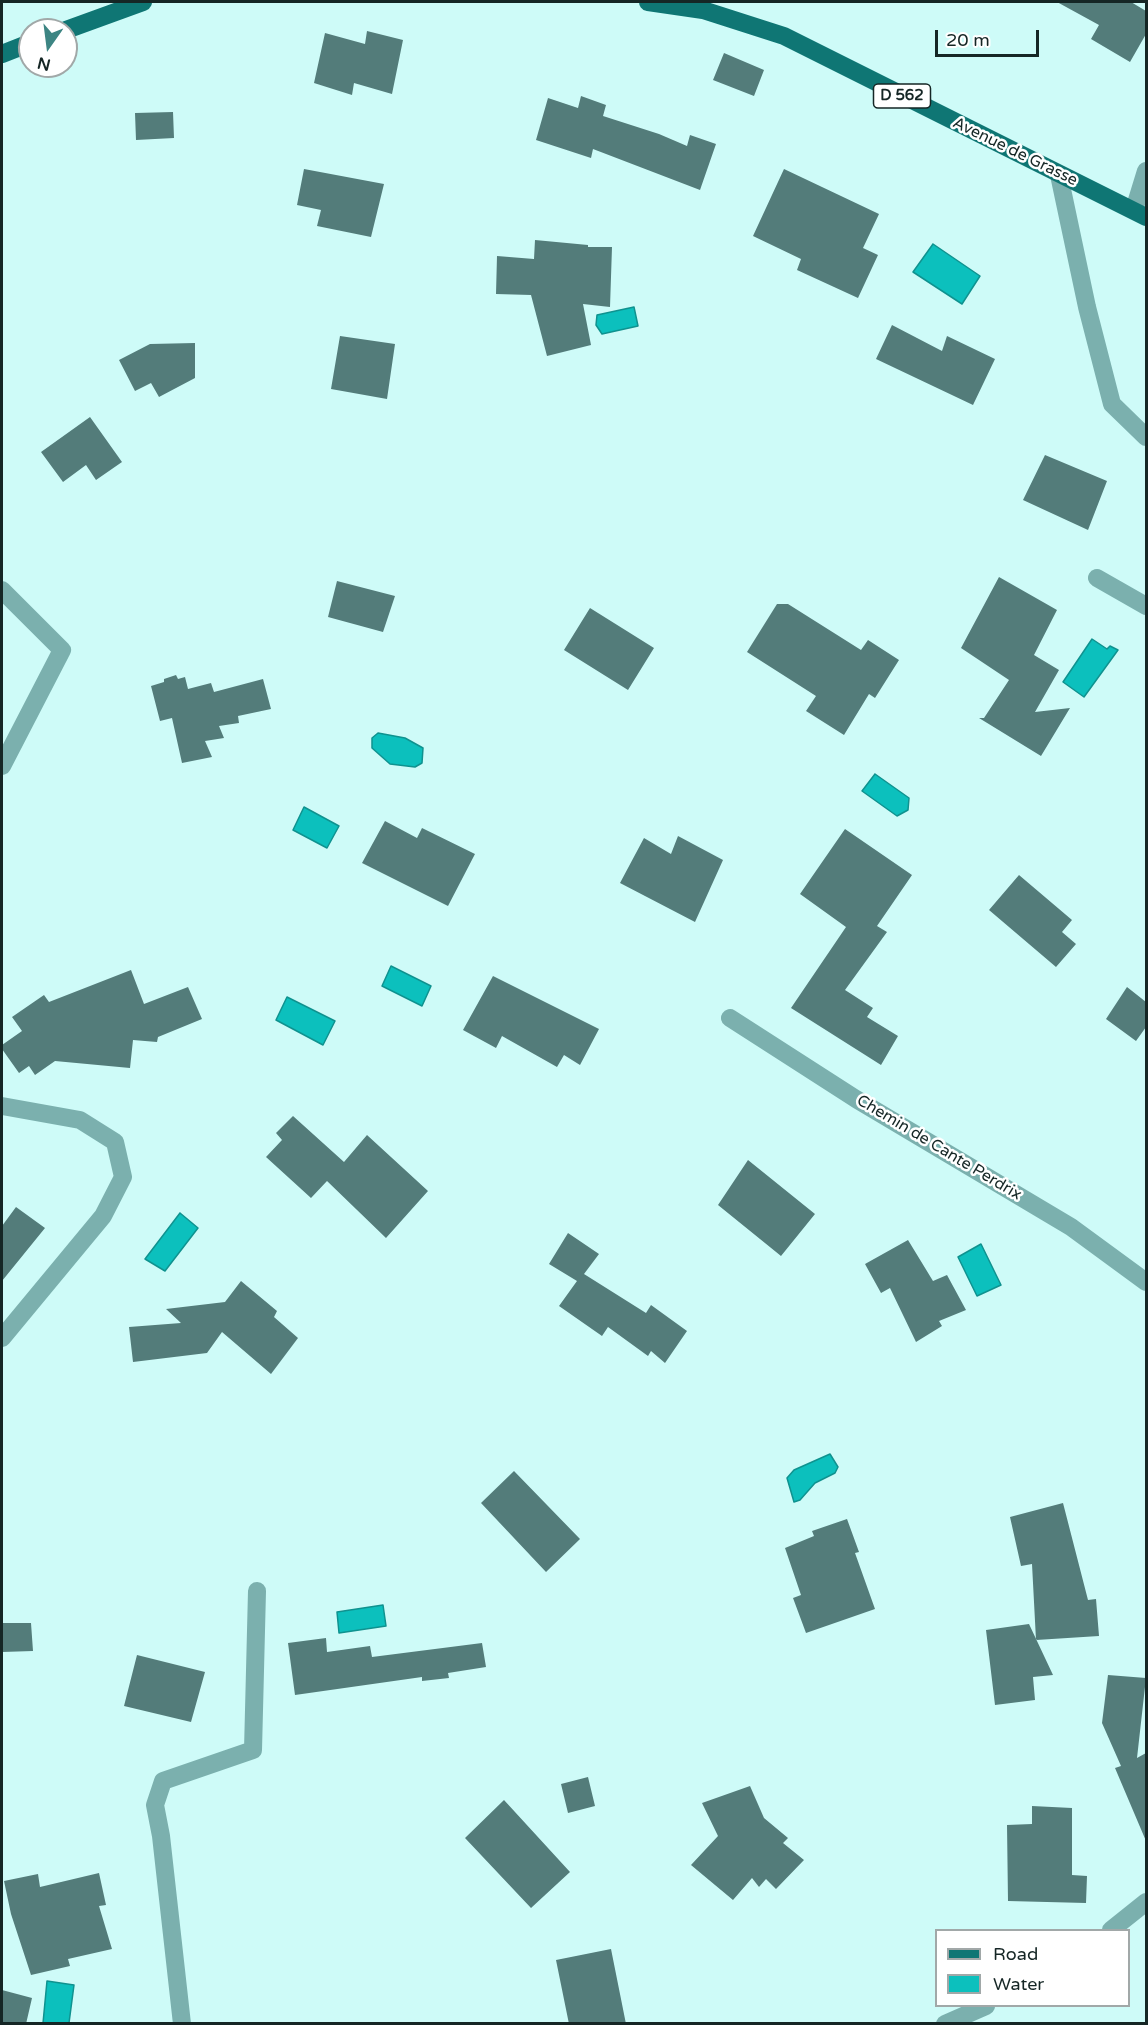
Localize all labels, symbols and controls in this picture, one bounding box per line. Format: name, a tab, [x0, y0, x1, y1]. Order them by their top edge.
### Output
north arrow	[18, 18, 78, 78]
scale bar	[938, 18, 1042, 56]
text: 20 m	[946, 29, 990, 51]
text: N	[35, 52, 53, 75]
road number: D 562	[874, 84, 930, 108]
street label: Avenue de Grasse	[950, 113, 1080, 191]
street label: Chemin de Cante Perdrix	[853, 1091, 1025, 1205]
legend	[935, 1929, 1130, 2007]
text: Road	[993, 1943, 1038, 1965]
text: Water	[993, 1973, 1044, 1995]

